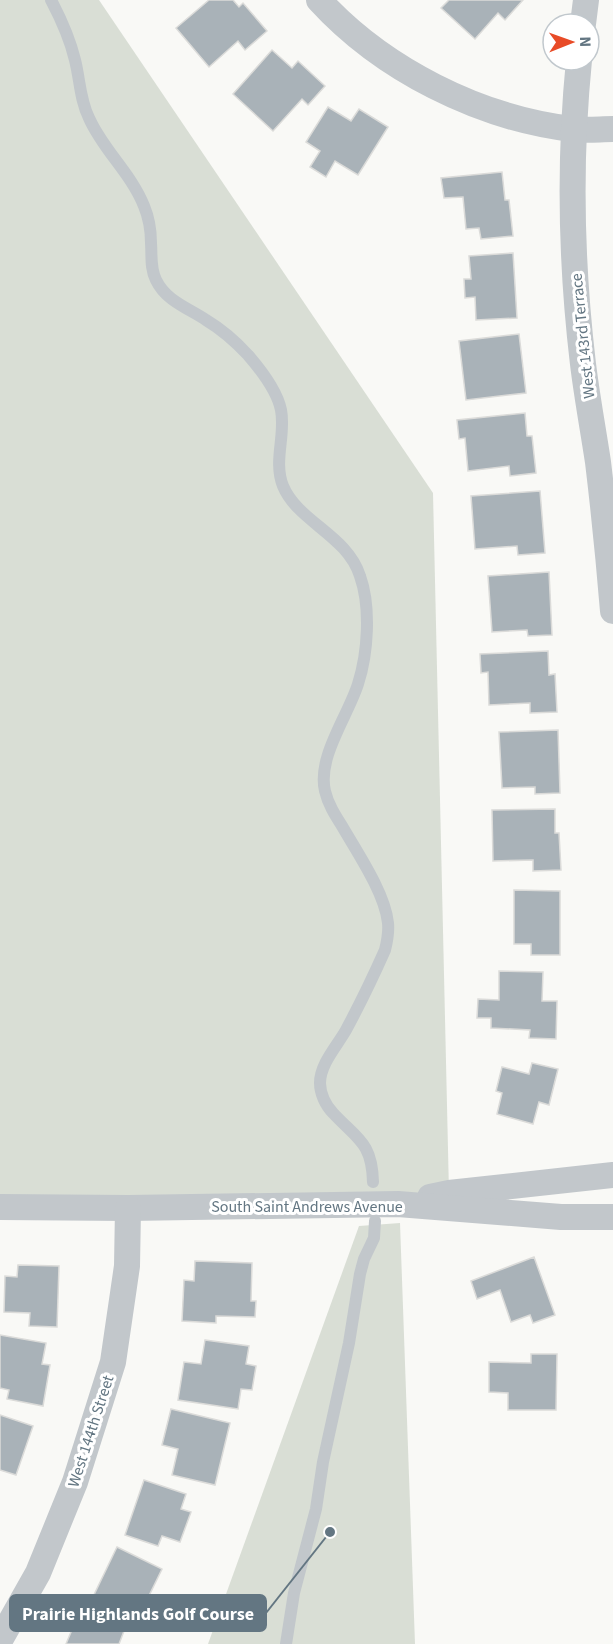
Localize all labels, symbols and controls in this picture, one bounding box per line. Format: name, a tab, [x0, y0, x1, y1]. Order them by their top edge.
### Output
north arrow	[541, 12, 601, 72]
text: N	[574, 36, 596, 47]
street label: West 143rd Terrace	[565, 272, 601, 400]
street label: South Saint Andrews Avenue	[211, 1196, 403, 1218]
street label: West 144th Street	[62, 1372, 120, 1490]
callout: Prairie Highlands Golf Course	[10, 1595, 266, 1631]
text: Prairie Highlands Golf Course	[22, 1602, 254, 1627]

